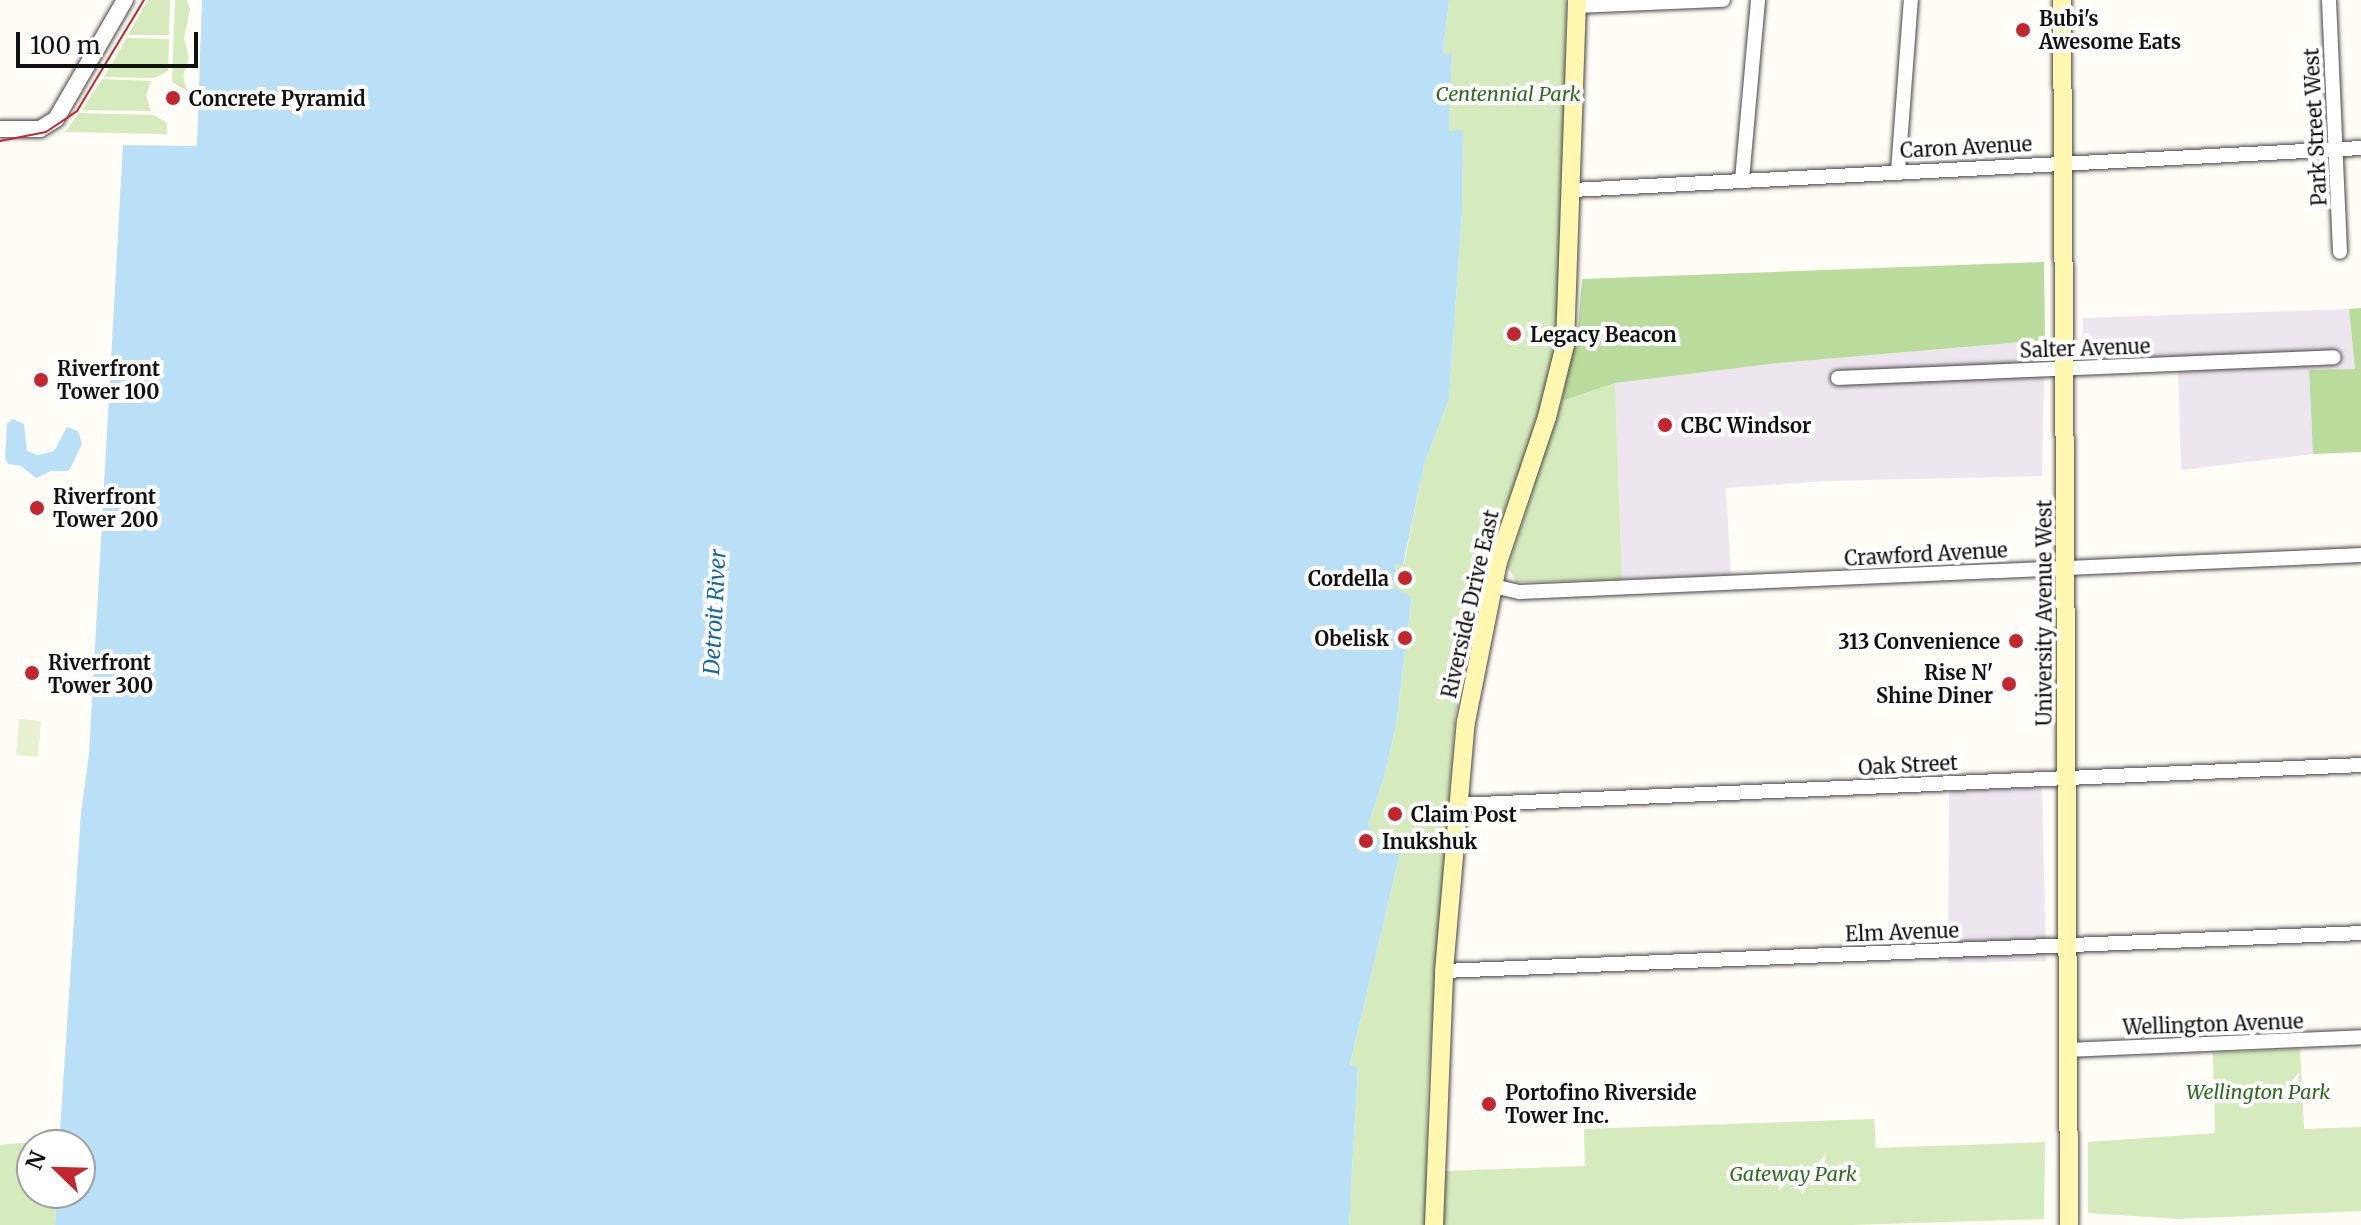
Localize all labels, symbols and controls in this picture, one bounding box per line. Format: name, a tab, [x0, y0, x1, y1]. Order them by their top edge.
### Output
place label: Bubi's Awesome Eats	[2039, 6, 2181, 53]
scale bar	[20, 16, 202, 66]
marker: Bubi's Awesome Eats	[2014, 21, 2032, 39]
text: 100 m	[30, 30, 100, 61]
street label: Park Street West	[2299, 47, 2331, 207]
park label: Centennial Park	[1436, 81, 1580, 105]
place label: Concrete Pyramid	[189, 86, 366, 110]
marker: Concrete Pyramid	[164, 89, 182, 107]
street label: Caron Avenue	[1899, 132, 2033, 162]
place label: Legacy Beacon	[1530, 322, 1677, 346]
marker: Legacy Beacon	[1505, 325, 1523, 343]
street label: Salter Avenue	[2019, 334, 2151, 362]
place label: Riverfront Tower 100	[57, 356, 160, 403]
marker: Riverfront Tower 100	[32, 371, 50, 389]
place label: CBC Windsor	[1681, 413, 1811, 437]
marker: CBC Windsor	[1656, 416, 1674, 434]
place label: Riverfront Tower 200	[53, 484, 159, 531]
marker: Riverfront Tower 200	[28, 499, 46, 517]
street label: University Avenue West	[2032, 500, 2056, 726]
street label: Riverside Drive East	[1437, 508, 1503, 700]
street label: Crawford Avenue	[1844, 538, 2008, 570]
water label: Detroit River	[699, 549, 731, 675]
place label: Cordella	[1308, 566, 1389, 590]
marker: Cordella	[1396, 569, 1414, 587]
place label: Obelisk	[1315, 626, 1389, 650]
marker: Obelisk	[1396, 629, 1414, 647]
place label: 313 Convenience	[1838, 629, 2000, 653]
marker: 313 Convenience	[2007, 632, 2025, 650]
place label: Riverfront Tower 300	[48, 650, 153, 697]
place label: Rise N' Shine Diner	[1876, 660, 1993, 707]
marker: Riverfront Tower 300	[23, 664, 41, 682]
marker: Rise N' Shine Diner	[2000, 675, 2018, 693]
street label: Oak Street	[1858, 750, 1958, 780]
place label: Claim Post	[1411, 802, 1517, 826]
marker: Claim Post	[1386, 805, 1404, 823]
place label: Inukshuk	[1382, 829, 1477, 853]
marker: Inukshuk	[1357, 832, 1375, 850]
street label: Elm Avenue	[1845, 918, 1959, 946]
street label: Wellington Avenue	[2122, 1009, 2304, 1039]
park label: Wellington Park	[2186, 1079, 2330, 1103]
place label: Portofino Riverside Tower Inc.	[1505, 1080, 1696, 1127]
marker: Portofino Riverside Tower Inc.	[1480, 1095, 1498, 1113]
north arrow	[16, 1129, 96, 1209]
text: N	[19, 1147, 52, 1174]
park label: Gateway Park	[1729, 1161, 1857, 1185]

